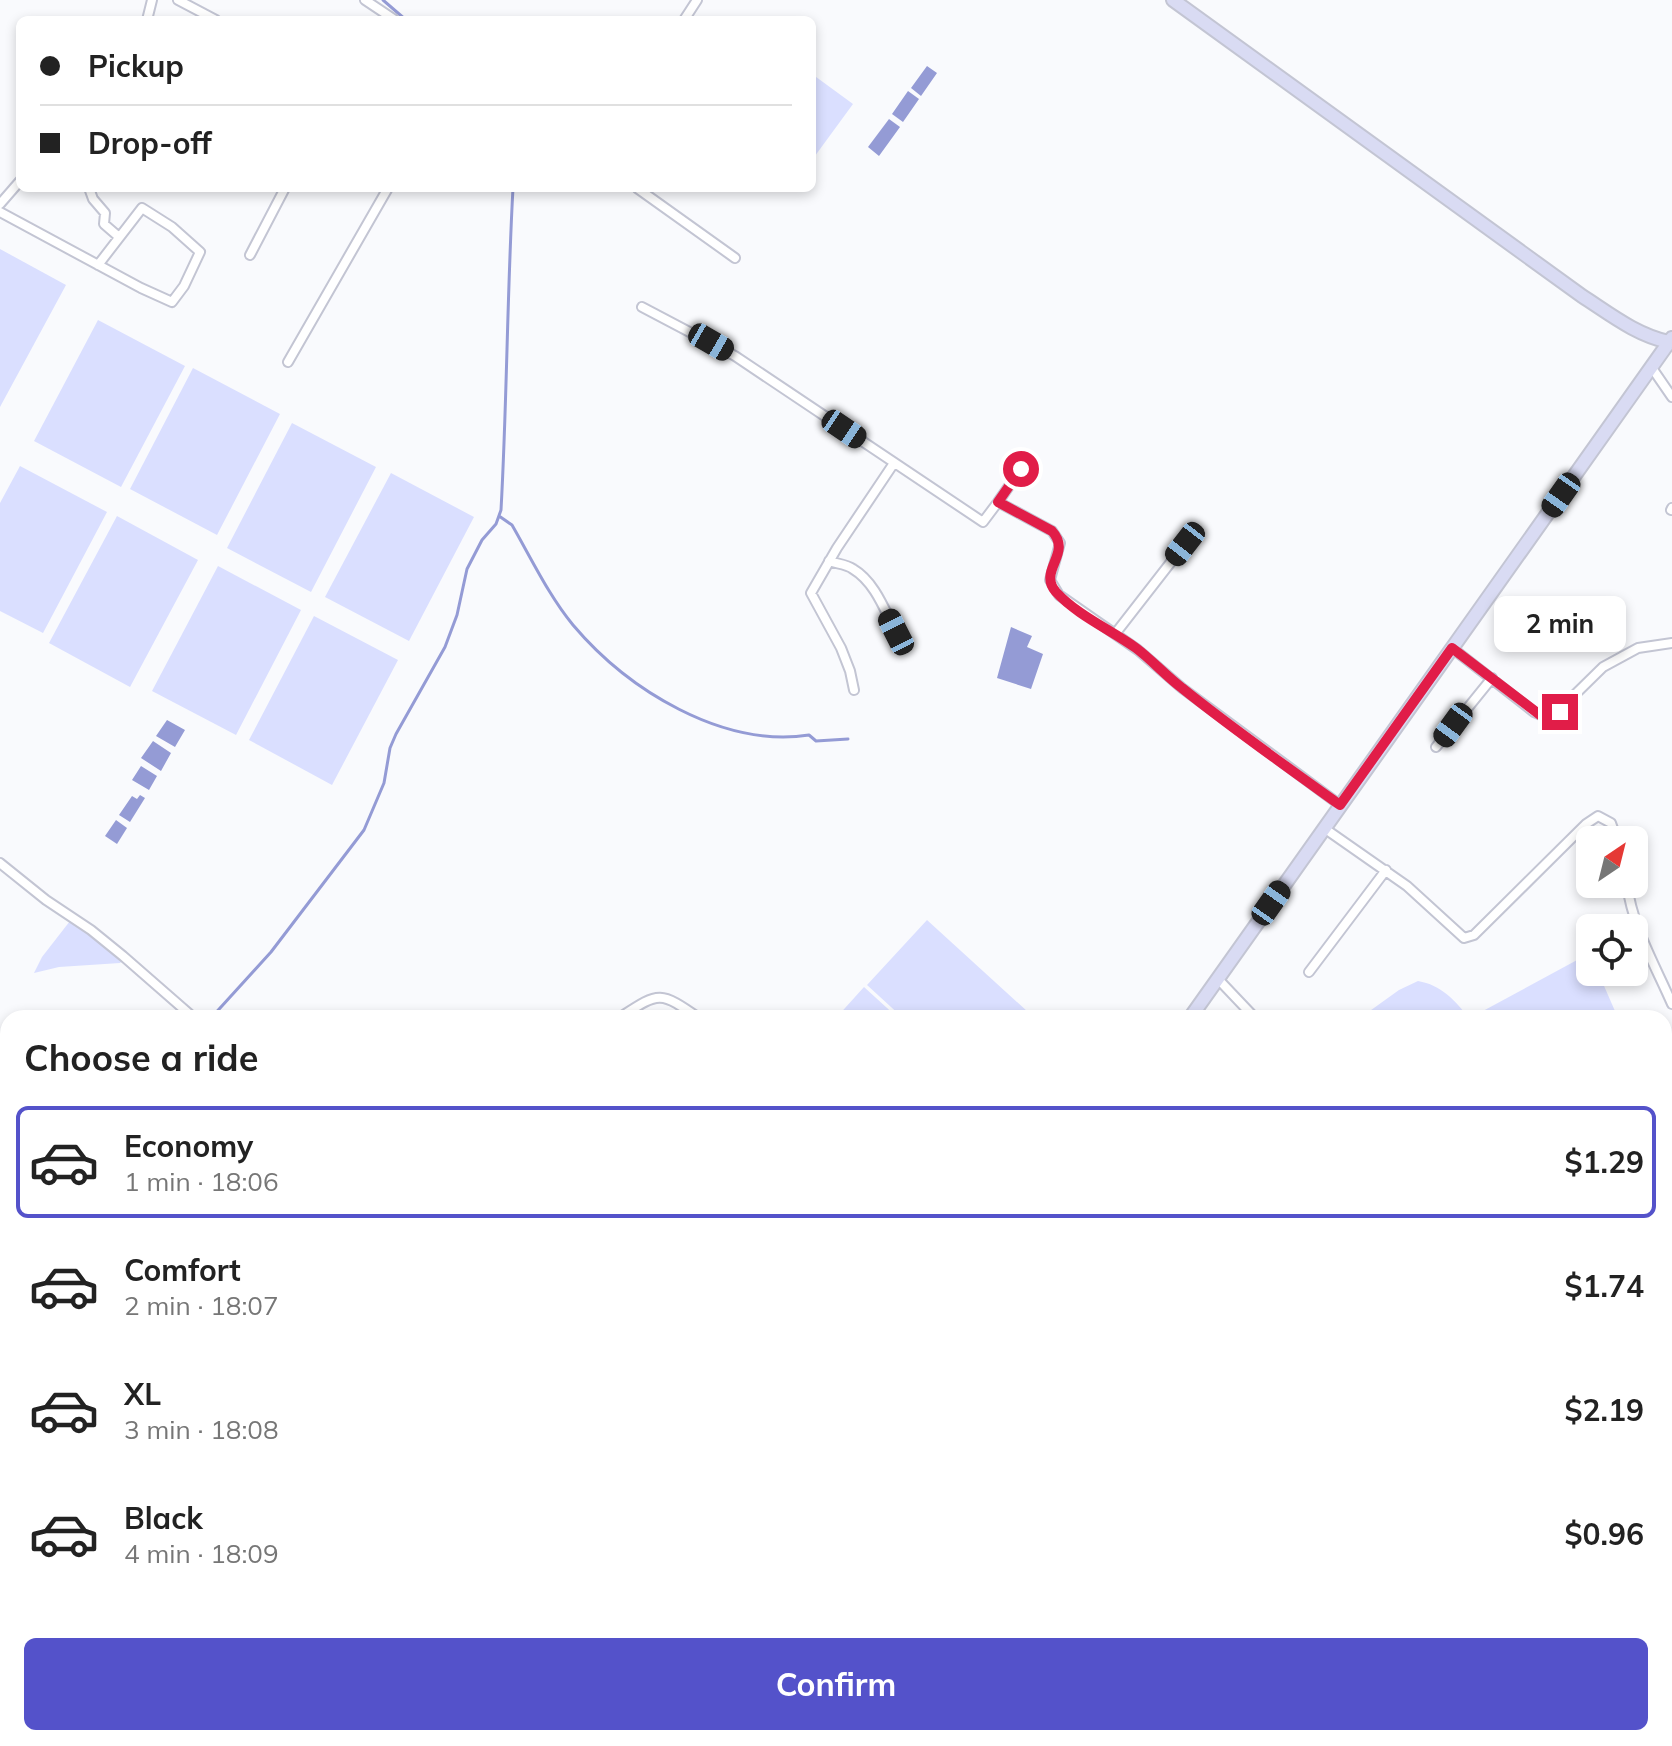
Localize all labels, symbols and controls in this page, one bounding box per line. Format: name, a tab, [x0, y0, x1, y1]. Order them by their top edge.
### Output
text: Pickup	[88, 47, 184, 85]
text: Drop-off	[88, 124, 212, 162]
car	[684, 320, 738, 364]
car	[817, 406, 871, 452]
route start	[1003, 451, 1039, 487]
car	[1537, 468, 1585, 522]
car	[1161, 518, 1209, 570]
callout: 2 min	[1494, 596, 1626, 652]
car	[874, 605, 918, 659]
text: 2 min	[1526, 607, 1594, 640]
route end	[1542, 694, 1578, 730]
car	[1429, 699, 1477, 751]
north arrow	[1576, 826, 1648, 898]
map controls	[1576, 826, 1648, 986]
car	[1247, 876, 1295, 930]
button: locate	[1576, 914, 1648, 986]
text: Choose a ride	[24, 1035, 258, 1080]
icon: car	[28, 1126, 100, 1198]
text: Economy	[124, 1127, 253, 1165]
text: $1.29	[1565, 1143, 1644, 1181]
text: 1 min · 18:06	[124, 1165, 279, 1198]
icon: car	[28, 1250, 100, 1322]
text: Comfort	[124, 1251, 241, 1289]
text: $1.74	[1565, 1267, 1644, 1305]
text: 2 min · 18:07	[124, 1289, 279, 1322]
icon: car	[28, 1374, 100, 1446]
text: XL	[124, 1375, 161, 1413]
text: $2.19	[1565, 1391, 1644, 1429]
text: 3 min · 18:08	[124, 1413, 279, 1446]
icon: car	[28, 1498, 100, 1570]
text: Black	[124, 1499, 203, 1537]
text: $0.96	[1565, 1515, 1644, 1553]
text: 4 min · 18:09	[124, 1537, 279, 1570]
button: Confirm	[24, 1638, 1648, 1730]

